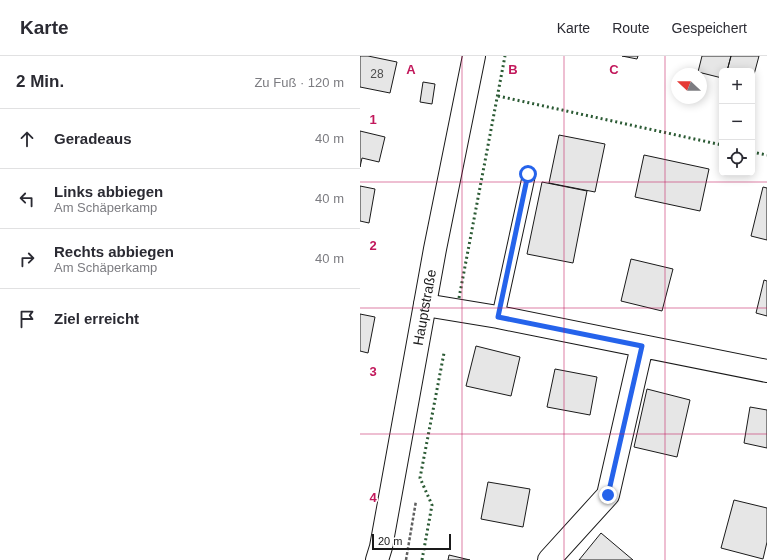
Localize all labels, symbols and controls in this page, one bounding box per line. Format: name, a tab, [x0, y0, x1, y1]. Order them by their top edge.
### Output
text: Karte	[20, 17, 69, 38]
text: Karte	[557, 20, 590, 36]
text: Route	[612, 20, 650, 36]
text: Gespeichert	[672, 20, 747, 36]
text: A	[406, 62, 416, 77]
text: B	[508, 62, 518, 77]
text: C	[609, 62, 619, 77]
house number: 28	[370, 67, 384, 81]
north arrow	[671, 68, 707, 104]
map controls	[719, 68, 755, 176]
button: +	[719, 68, 755, 104]
text: 2 Min.	[16, 72, 64, 91]
text: Zu Fuß · 120 m	[254, 75, 344, 90]
button: −	[719, 104, 755, 140]
text: 1	[369, 112, 377, 127]
icon: ahead	[16, 128, 38, 150]
text: Geradeaus	[54, 130, 132, 147]
text: 40 m	[315, 131, 344, 146]
button: locate	[719, 140, 755, 176]
route start	[519, 165, 537, 183]
text: Links abbiegen	[54, 183, 163, 200]
icon: left	[16, 188, 38, 210]
text: 40 m	[315, 191, 344, 206]
text: Am Schäperkamp	[54, 200, 157, 215]
text: 2	[369, 238, 377, 253]
text: Rechts abbiegen	[54, 243, 174, 260]
icon: right	[16, 248, 38, 270]
text: 40 m	[315, 251, 344, 266]
text: Am Schäperkamp	[54, 260, 157, 275]
street label: Hauptstraße	[410, 268, 439, 347]
icon: arrive	[16, 308, 38, 330]
text: Ziel erreicht	[54, 310, 139, 327]
text: 3	[369, 364, 377, 379]
route end	[599, 486, 617, 504]
text: 4	[369, 490, 377, 505]
scale bar	[372, 532, 451, 551]
text: 20 m	[378, 535, 402, 547]

